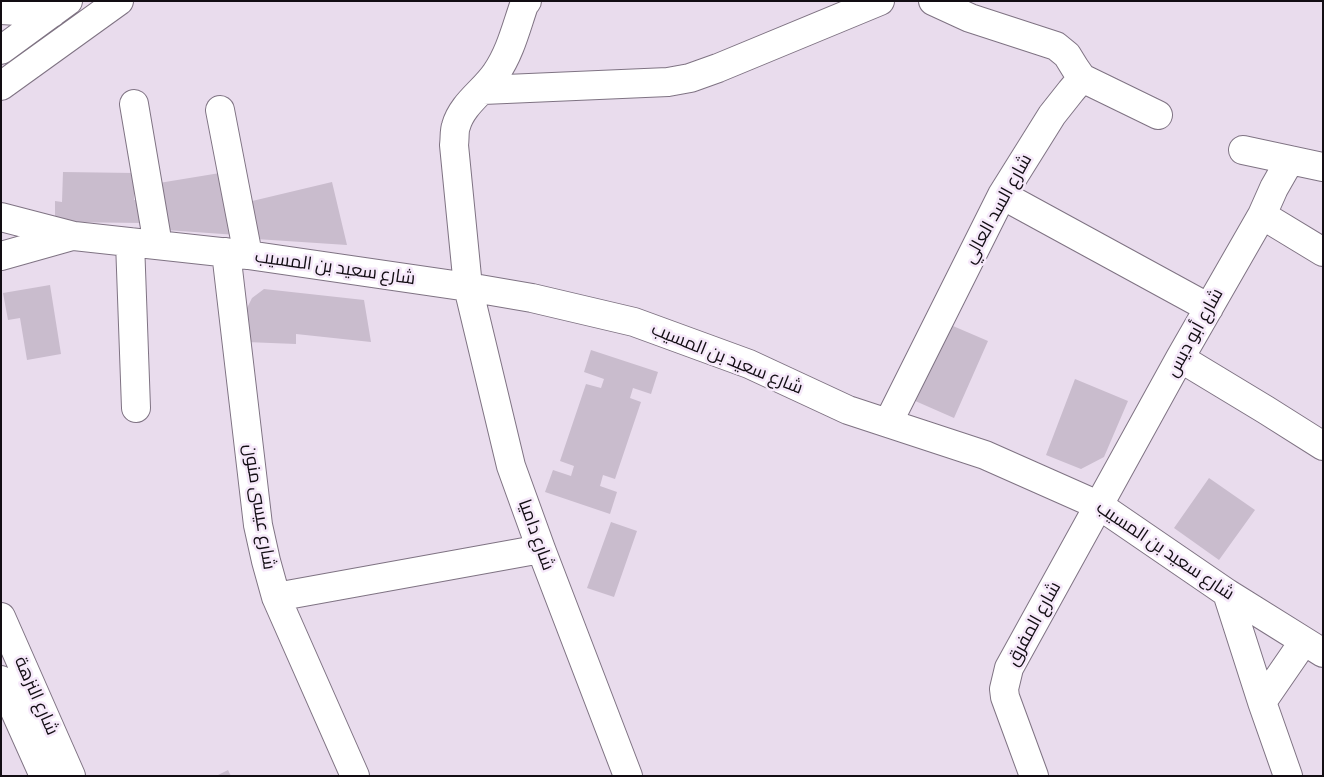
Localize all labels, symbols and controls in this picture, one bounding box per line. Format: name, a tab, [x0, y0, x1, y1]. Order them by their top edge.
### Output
street label: شارع السد العالي	[959, 150, 1037, 268]
street label: شارع سعيد بن المسيب	[253, 246, 417, 290]
street label: شارع أبو ديس	[1162, 285, 1228, 381]
street label: شارع سعيد بن المسيب	[648, 319, 806, 399]
street label: شارع عيسى منون	[238, 443, 280, 571]
street label: شارع داميا	[513, 496, 559, 574]
street label: شارع سعيد بن المسيب	[1092, 497, 1238, 605]
street label: شارع المفرق	[1002, 578, 1066, 670]
street label: شارع النزهة	[9, 653, 63, 739]

